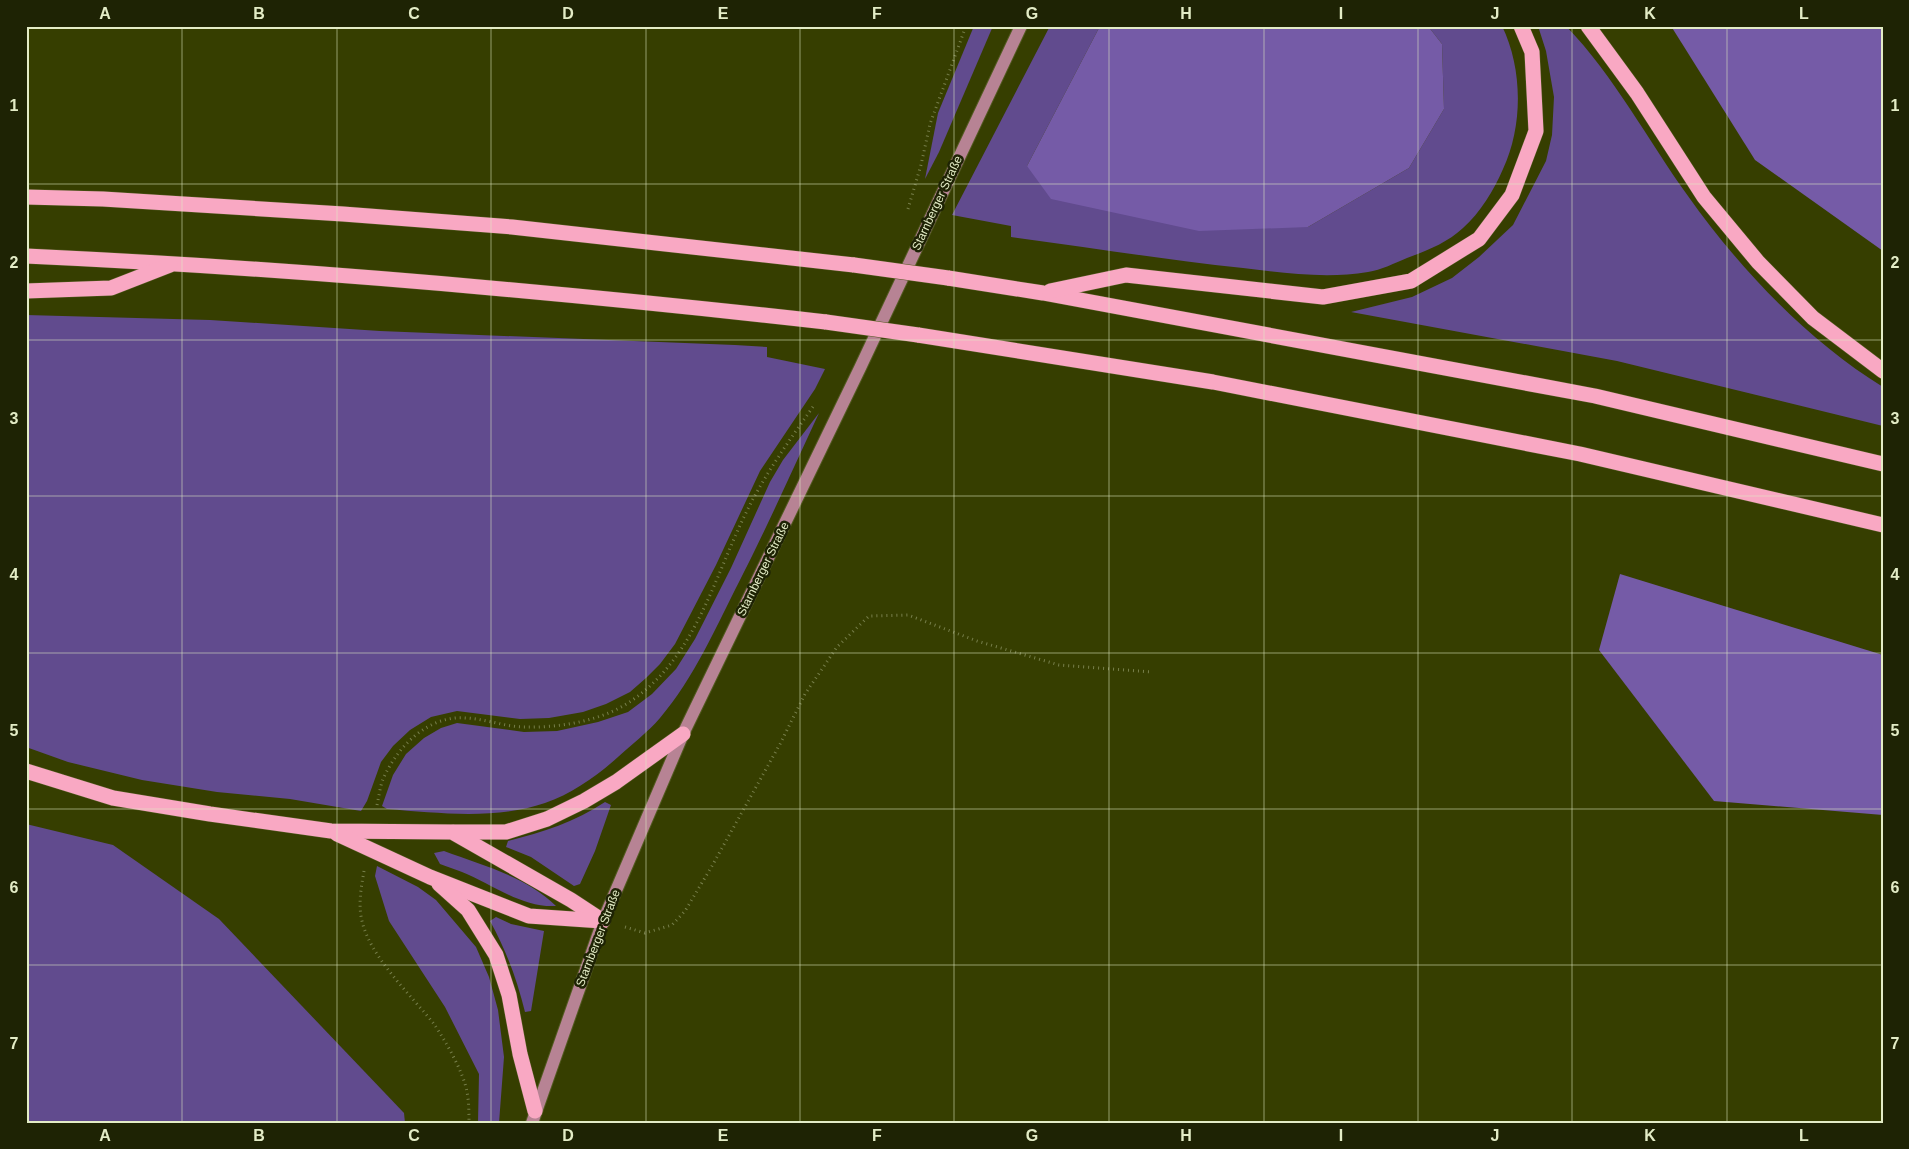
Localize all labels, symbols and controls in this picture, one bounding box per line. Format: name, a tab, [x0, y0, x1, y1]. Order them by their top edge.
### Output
text: A	[99, 5, 111, 22]
text: B	[253, 5, 265, 22]
text: C	[408, 5, 420, 22]
text: D	[562, 5, 574, 22]
text: E	[718, 5, 729, 22]
text: F	[872, 5, 882, 22]
text: G	[1026, 5, 1038, 22]
text: H	[1180, 5, 1192, 22]
text: I	[1339, 5, 1343, 22]
text: J	[1491, 5, 1499, 22]
text: K	[1644, 5, 1656, 22]
text: L	[1799, 5, 1809, 22]
text: 1	[10, 97, 19, 114]
text: 1	[1891, 97, 1900, 114]
street label: Starnberger Straße	[909, 153, 965, 253]
text: 2	[10, 254, 19, 271]
text: 2	[1891, 254, 1900, 271]
text: 3	[10, 410, 19, 427]
text: 3	[1891, 410, 1900, 427]
street label: Starnberger Straße	[734, 519, 792, 618]
text: 4	[10, 566, 19, 583]
text: 4	[1891, 566, 1900, 583]
text: 5	[10, 722, 19, 739]
text: 5	[1891, 722, 1900, 739]
text: 6	[10, 879, 19, 896]
text: 6	[1891, 879, 1900, 896]
street label: Starnberger Straße	[573, 887, 623, 988]
text: 7	[10, 1035, 19, 1052]
text: 7	[1891, 1035, 1900, 1052]
text: A	[99, 1127, 111, 1144]
text: B	[253, 1127, 265, 1144]
text: C	[408, 1127, 420, 1144]
text: D	[562, 1127, 574, 1144]
text: E	[718, 1127, 729, 1144]
text: F	[872, 1127, 882, 1144]
text: G	[1026, 1127, 1038, 1144]
text: H	[1180, 1127, 1192, 1144]
text: I	[1339, 1127, 1343, 1144]
text: J	[1491, 1127, 1499, 1144]
text: K	[1644, 1127, 1656, 1144]
text: L	[1799, 1127, 1809, 1144]

